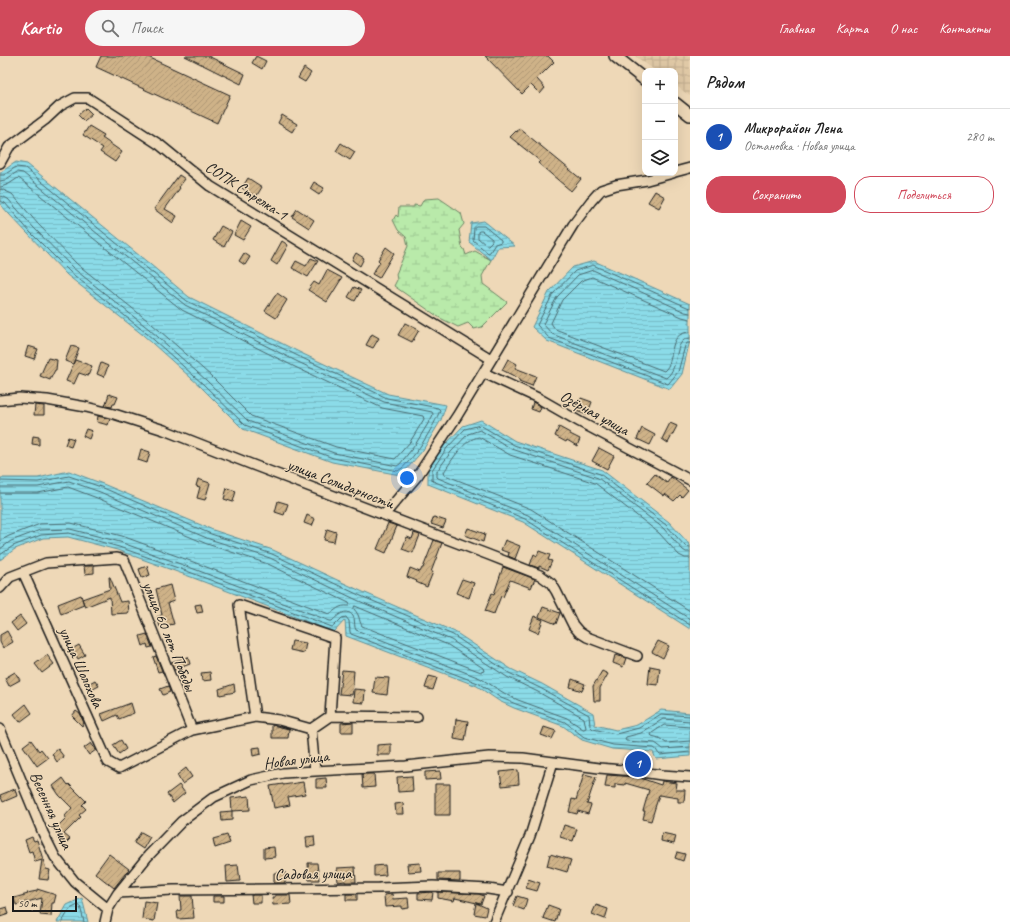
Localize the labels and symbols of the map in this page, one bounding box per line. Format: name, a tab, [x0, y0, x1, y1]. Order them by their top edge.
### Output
street label: СОПК Стрелка-1	[202, 157, 292, 225]
street label: Озёрная улица	[557, 386, 634, 441]
street label: улица Солидарности	[284, 454, 398, 514]
your location	[397, 468, 417, 488]
street label: улица 60 лет Победы	[138, 578, 201, 696]
street label: улица Шолохова	[54, 623, 108, 712]
street label: Новая улица	[262, 746, 331, 774]
pin: 1	[625, 749, 651, 779]
street label: Весенняя улица	[25, 769, 77, 853]
street label: Садовая улица	[274, 863, 353, 885]
scale bar	[12, 894, 77, 913]

